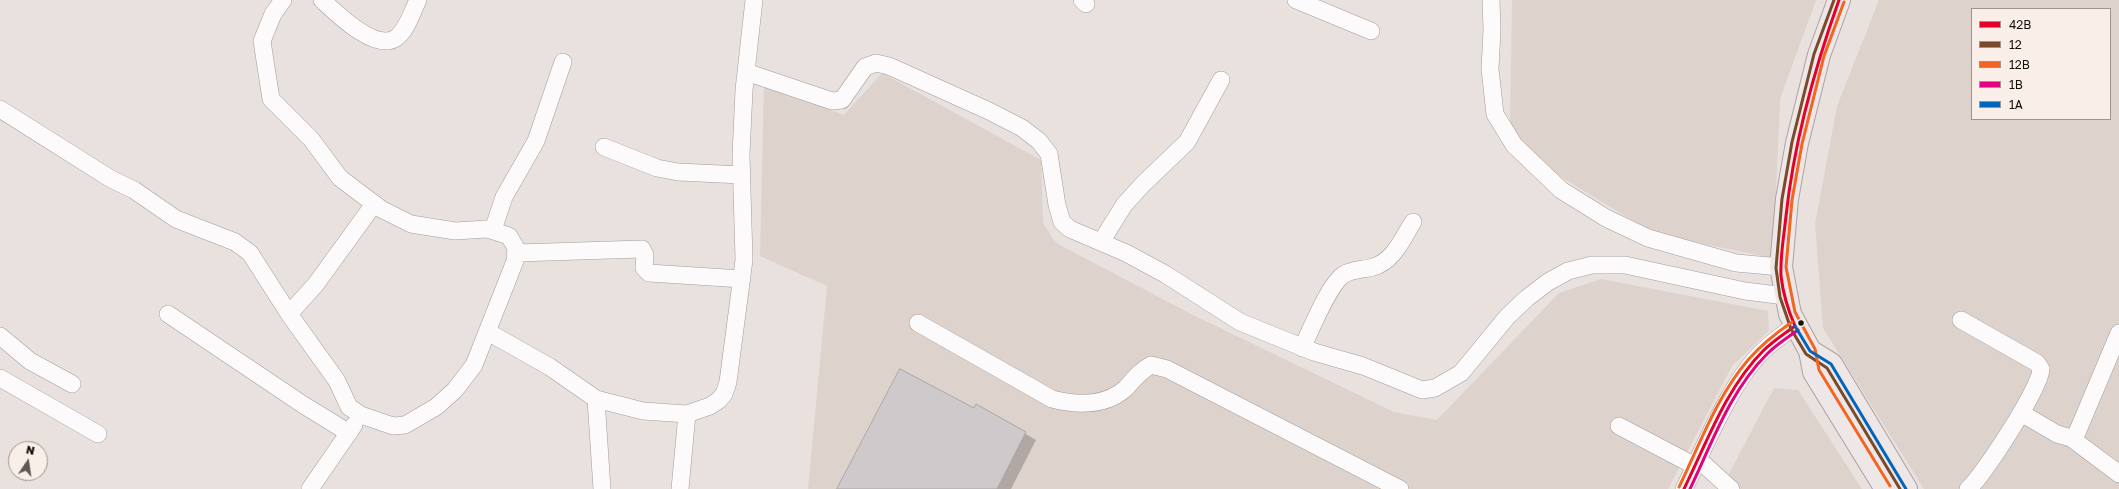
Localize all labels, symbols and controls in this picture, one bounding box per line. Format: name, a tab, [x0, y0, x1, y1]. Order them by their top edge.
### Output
legend	[1971, 8, 2111, 120]
text: 42B	[2009, 17, 2031, 32]
text: 12	[2009, 37, 2022, 52]
text: 12B	[2009, 57, 2030, 72]
text: 1B	[2009, 77, 2023, 92]
text: 1A	[2009, 97, 2023, 112]
unlabelled marker	[1796, 318, 1806, 328]
north arrow	[8, 441, 48, 481]
text: N	[25, 443, 36, 457]

